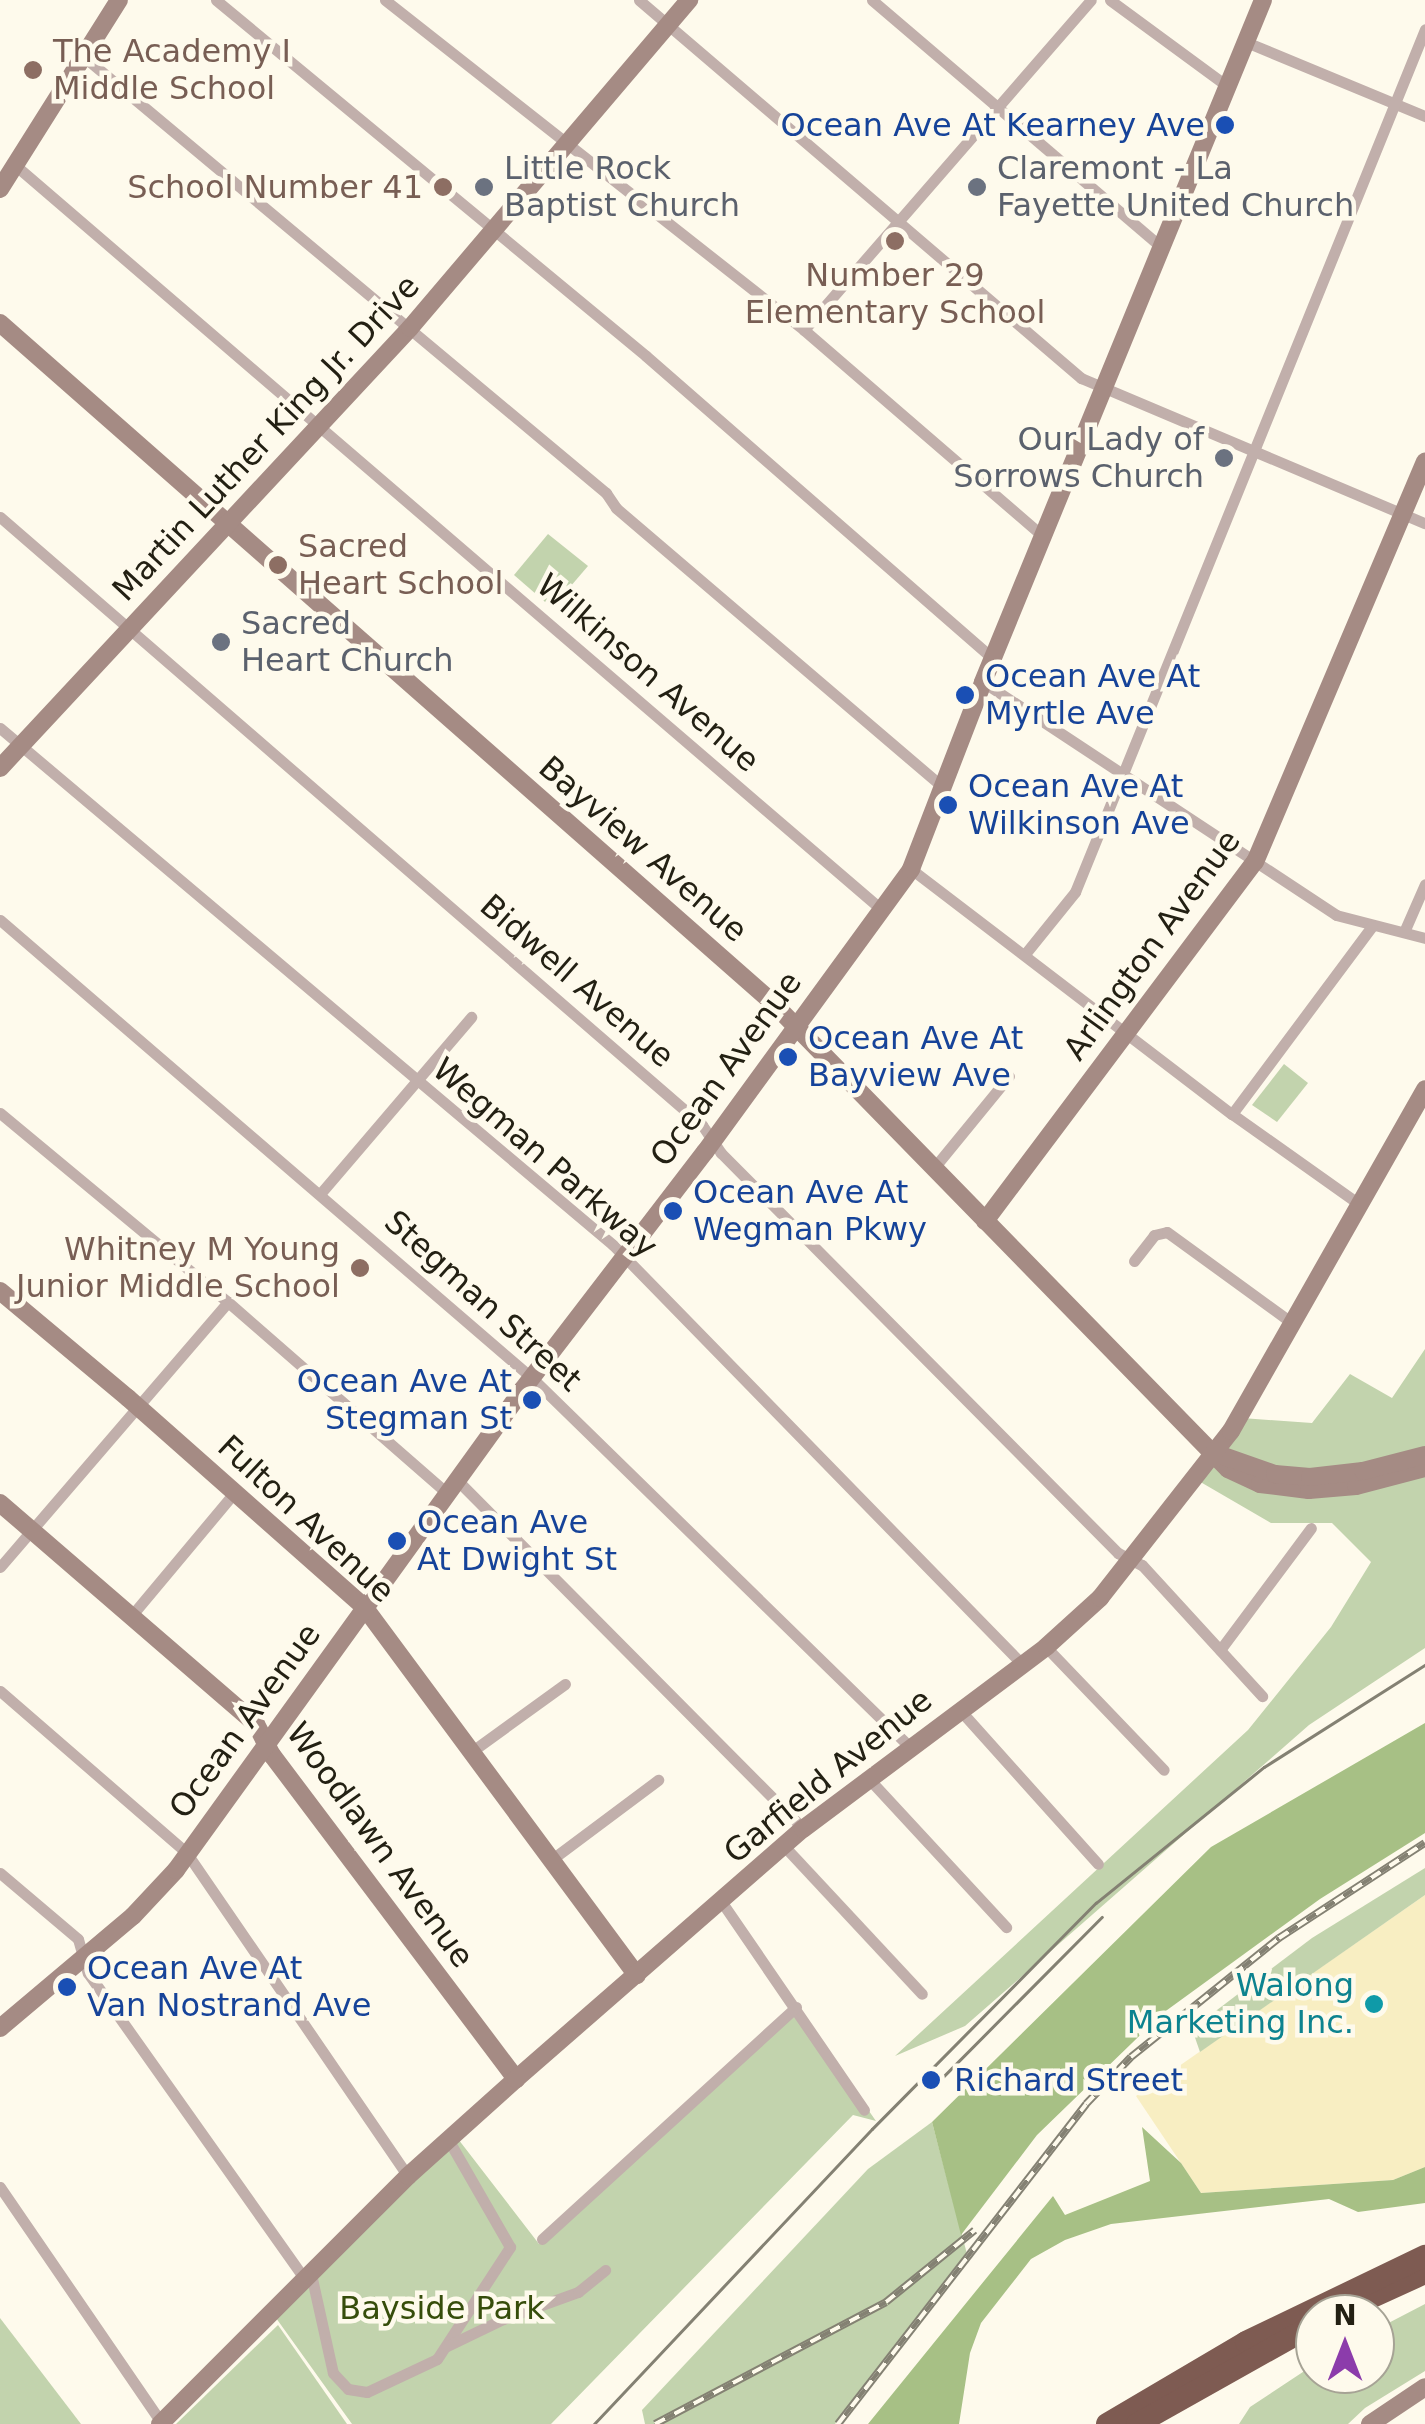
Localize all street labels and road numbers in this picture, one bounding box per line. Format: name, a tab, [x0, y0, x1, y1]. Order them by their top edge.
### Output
street label: Martin Luther King Jr. Drive	[105, 267, 427, 609]
street label: Wilkinson Avenue	[529, 566, 767, 780]
street label: Bayview Avenue	[531, 748, 755, 950]
street label: Arlington Avenue	[1056, 823, 1248, 1067]
street label: Bidwell Avenue	[472, 887, 682, 1075]
street label: Ocean Avenue	[642, 964, 810, 1174]
street label: Wegman Parkway	[425, 1050, 665, 1266]
street label: Stegman Street	[377, 1203, 589, 1399]
street label: Fulton Avenue	[210, 1427, 402, 1611]
street label: Ocean Avenue	[161, 1616, 329, 1826]
street label: Garfield Avenue	[717, 1681, 939, 1871]
street label: Woodlawn Avenue	[278, 1715, 482, 1975]

